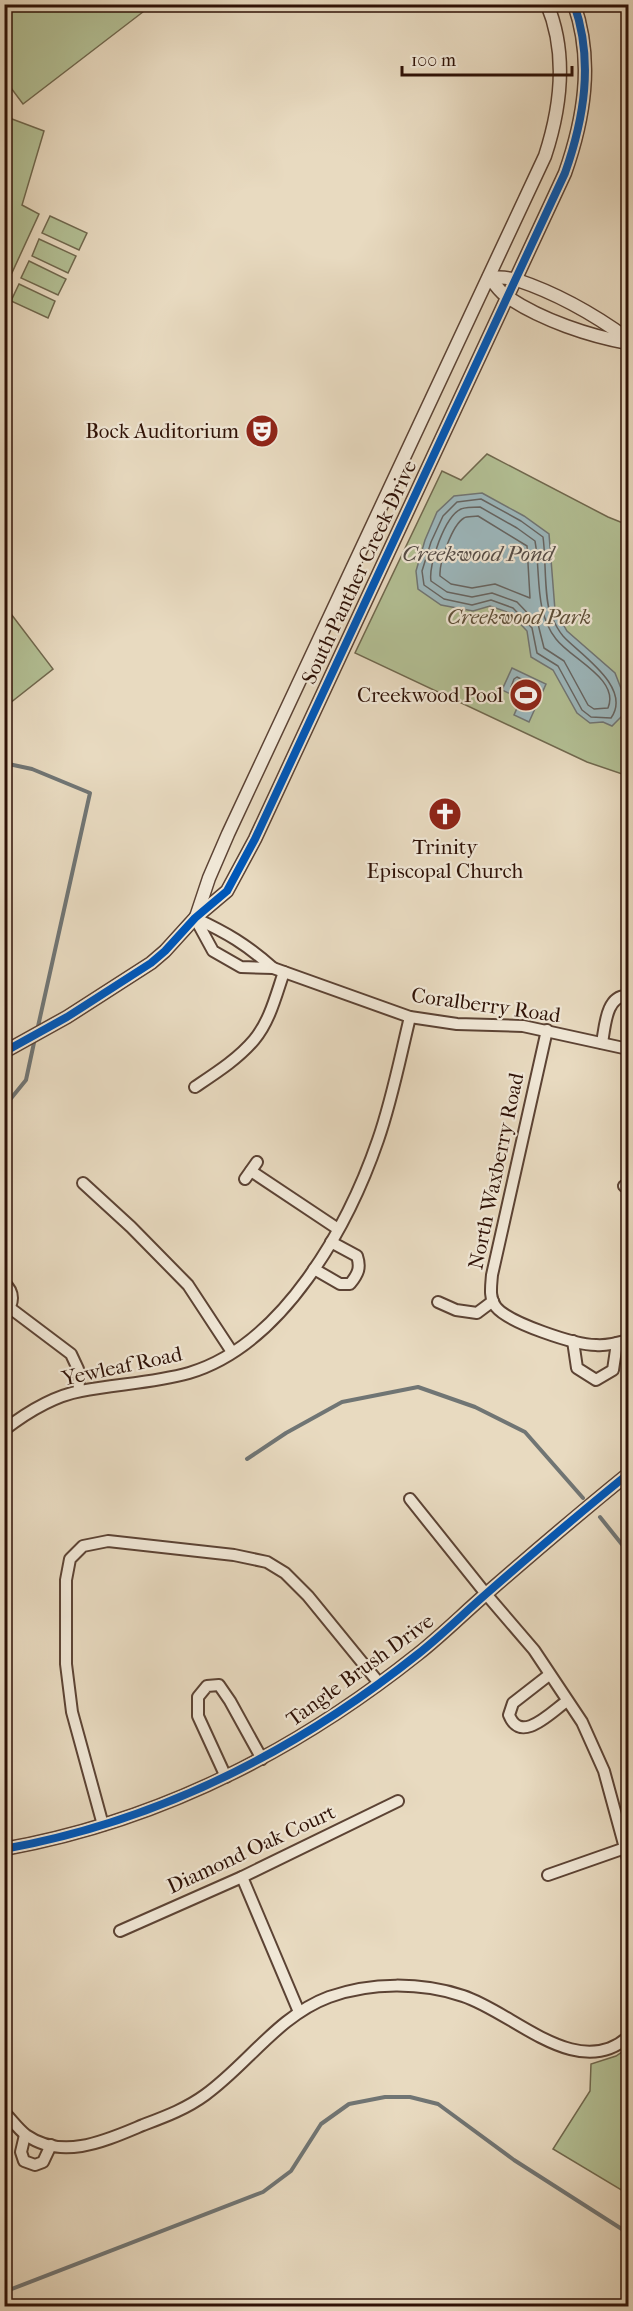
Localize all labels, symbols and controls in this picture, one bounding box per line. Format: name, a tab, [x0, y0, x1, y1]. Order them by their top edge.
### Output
scale bar	[402, 39, 572, 77]
text: 100 m	[411, 50, 456, 71]
theatre icon: Bock Auditorium	[244, 413, 280, 449]
place label: Bock Auditorium	[85, 419, 240, 443]
street label: South Panther Creek Drive	[296, 456, 422, 688]
water label: Creekwood Pond	[402, 541, 556, 567]
park label: Creekwood Park	[447, 605, 591, 629]
sports icon: Creekwood Pool	[508, 677, 544, 713]
place label: Creekwood Pool	[357, 683, 503, 707]
church icon: Trinity Episcopal Church	[427, 796, 463, 832]
place label: Trinity Episcopal Church	[367, 835, 524, 883]
street label: Coralberry Road	[410, 983, 563, 1027]
street label: North Waxberry Road	[463, 1070, 529, 1272]
street label: Yewleaf Road	[59, 1341, 185, 1391]
street label: Tangle Brush Drive	[282, 1609, 438, 1731]
street label: Diamond Oak Court	[163, 1799, 339, 1898]

